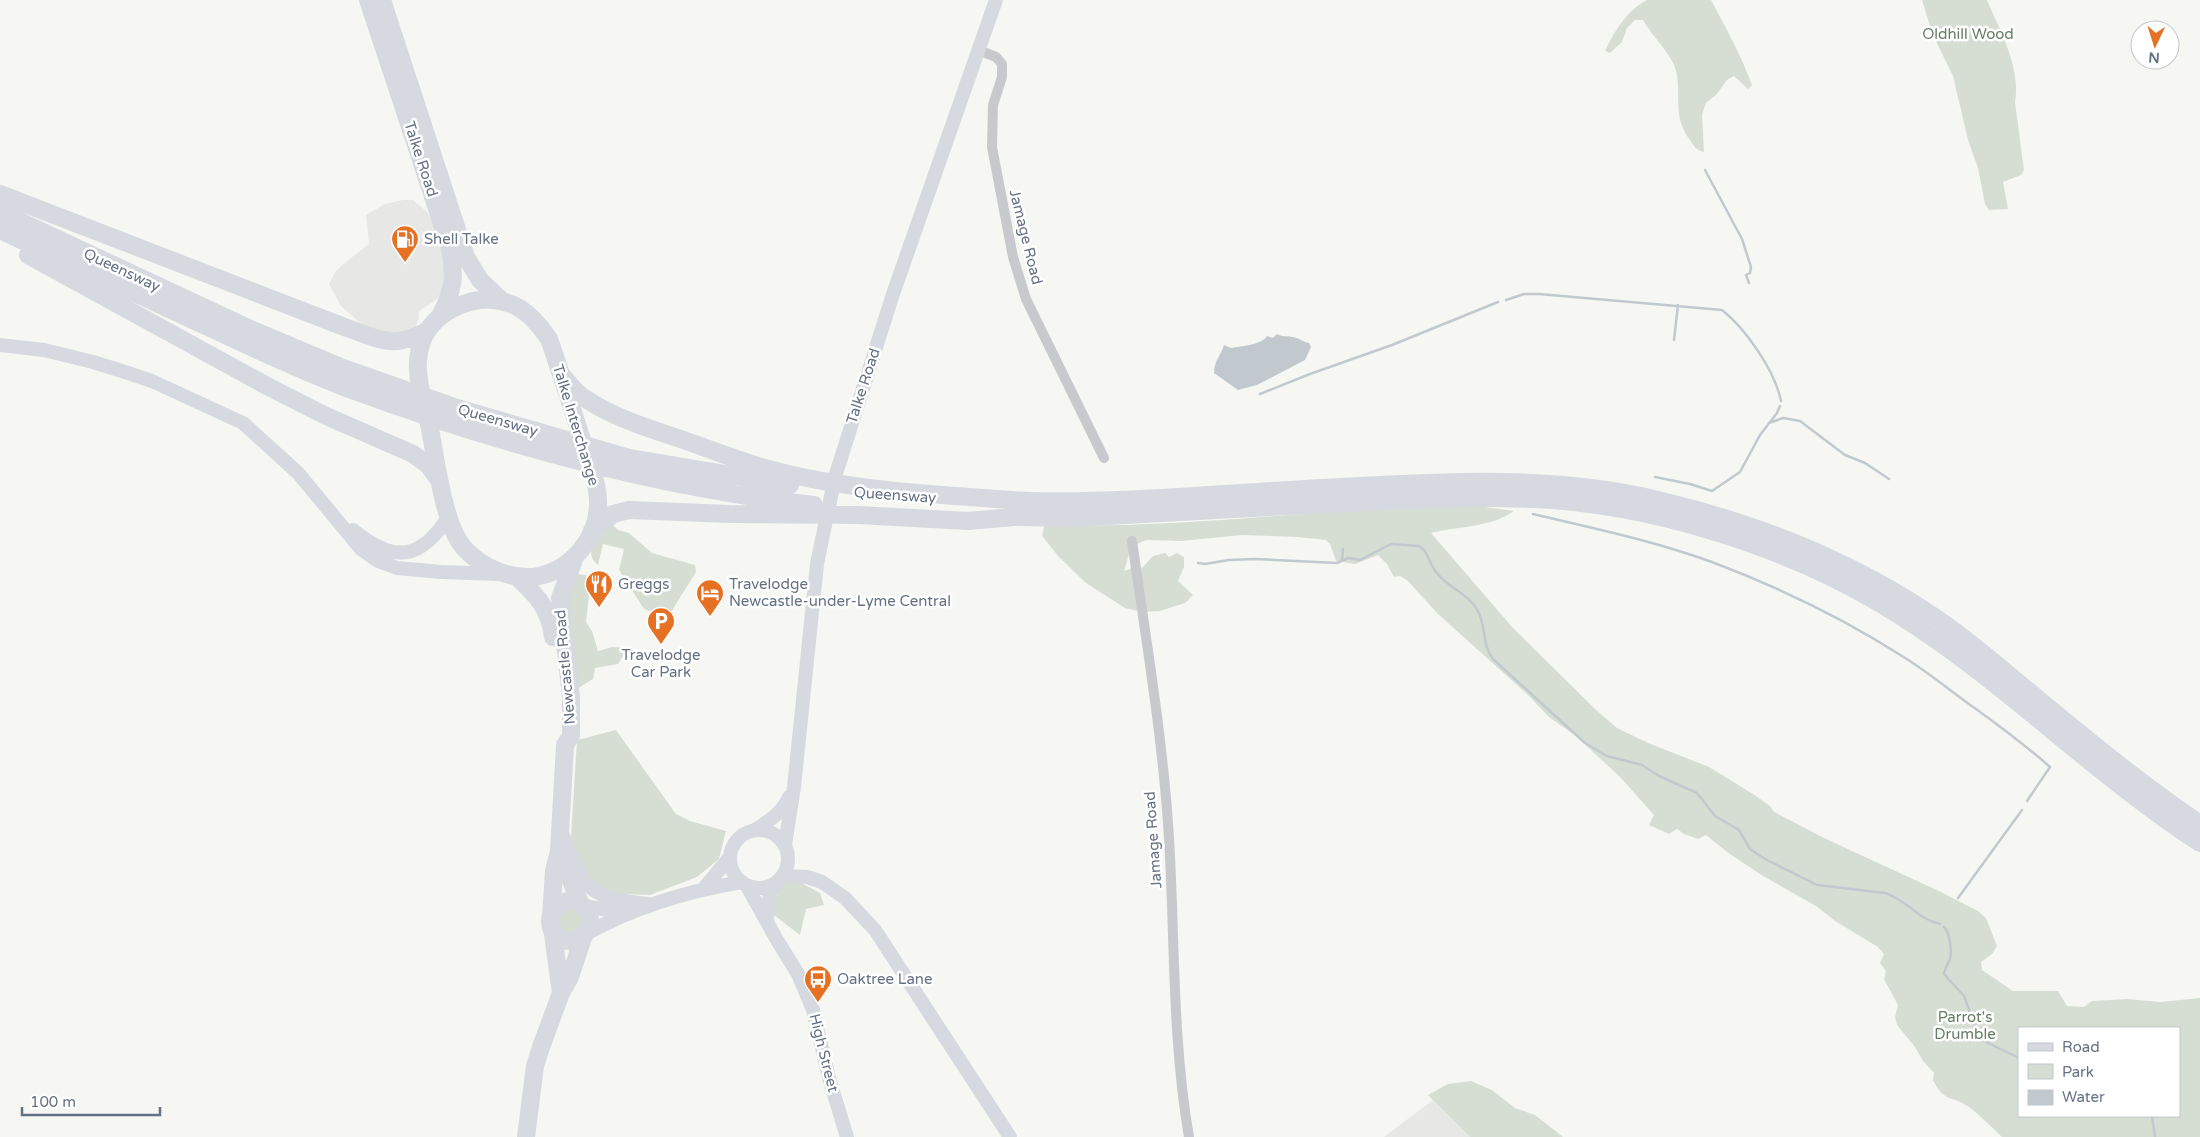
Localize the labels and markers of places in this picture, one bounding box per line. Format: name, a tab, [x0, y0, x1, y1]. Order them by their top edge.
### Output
fuel station icon: Shell Talke	[390, 224, 420, 263]
place label: Shell Talke	[424, 230, 499, 248]
restaurant icon: Greggs	[584, 569, 614, 608]
place label: Greggs	[618, 575, 670, 593]
place label: Travelodge Newcastle-under-Lyme Central	[729, 575, 951, 610]
hotel icon: Travelodge Newcastle-under-Lyme Central	[695, 578, 725, 617]
parking icon: Travelodge Car Park	[646, 606, 676, 645]
place label: Travelodge Car Park	[622, 646, 700, 681]
bus stop icon: Oaktree Lane	[803, 964, 833, 1003]
place label: Oaktree Lane	[837, 970, 932, 988]

